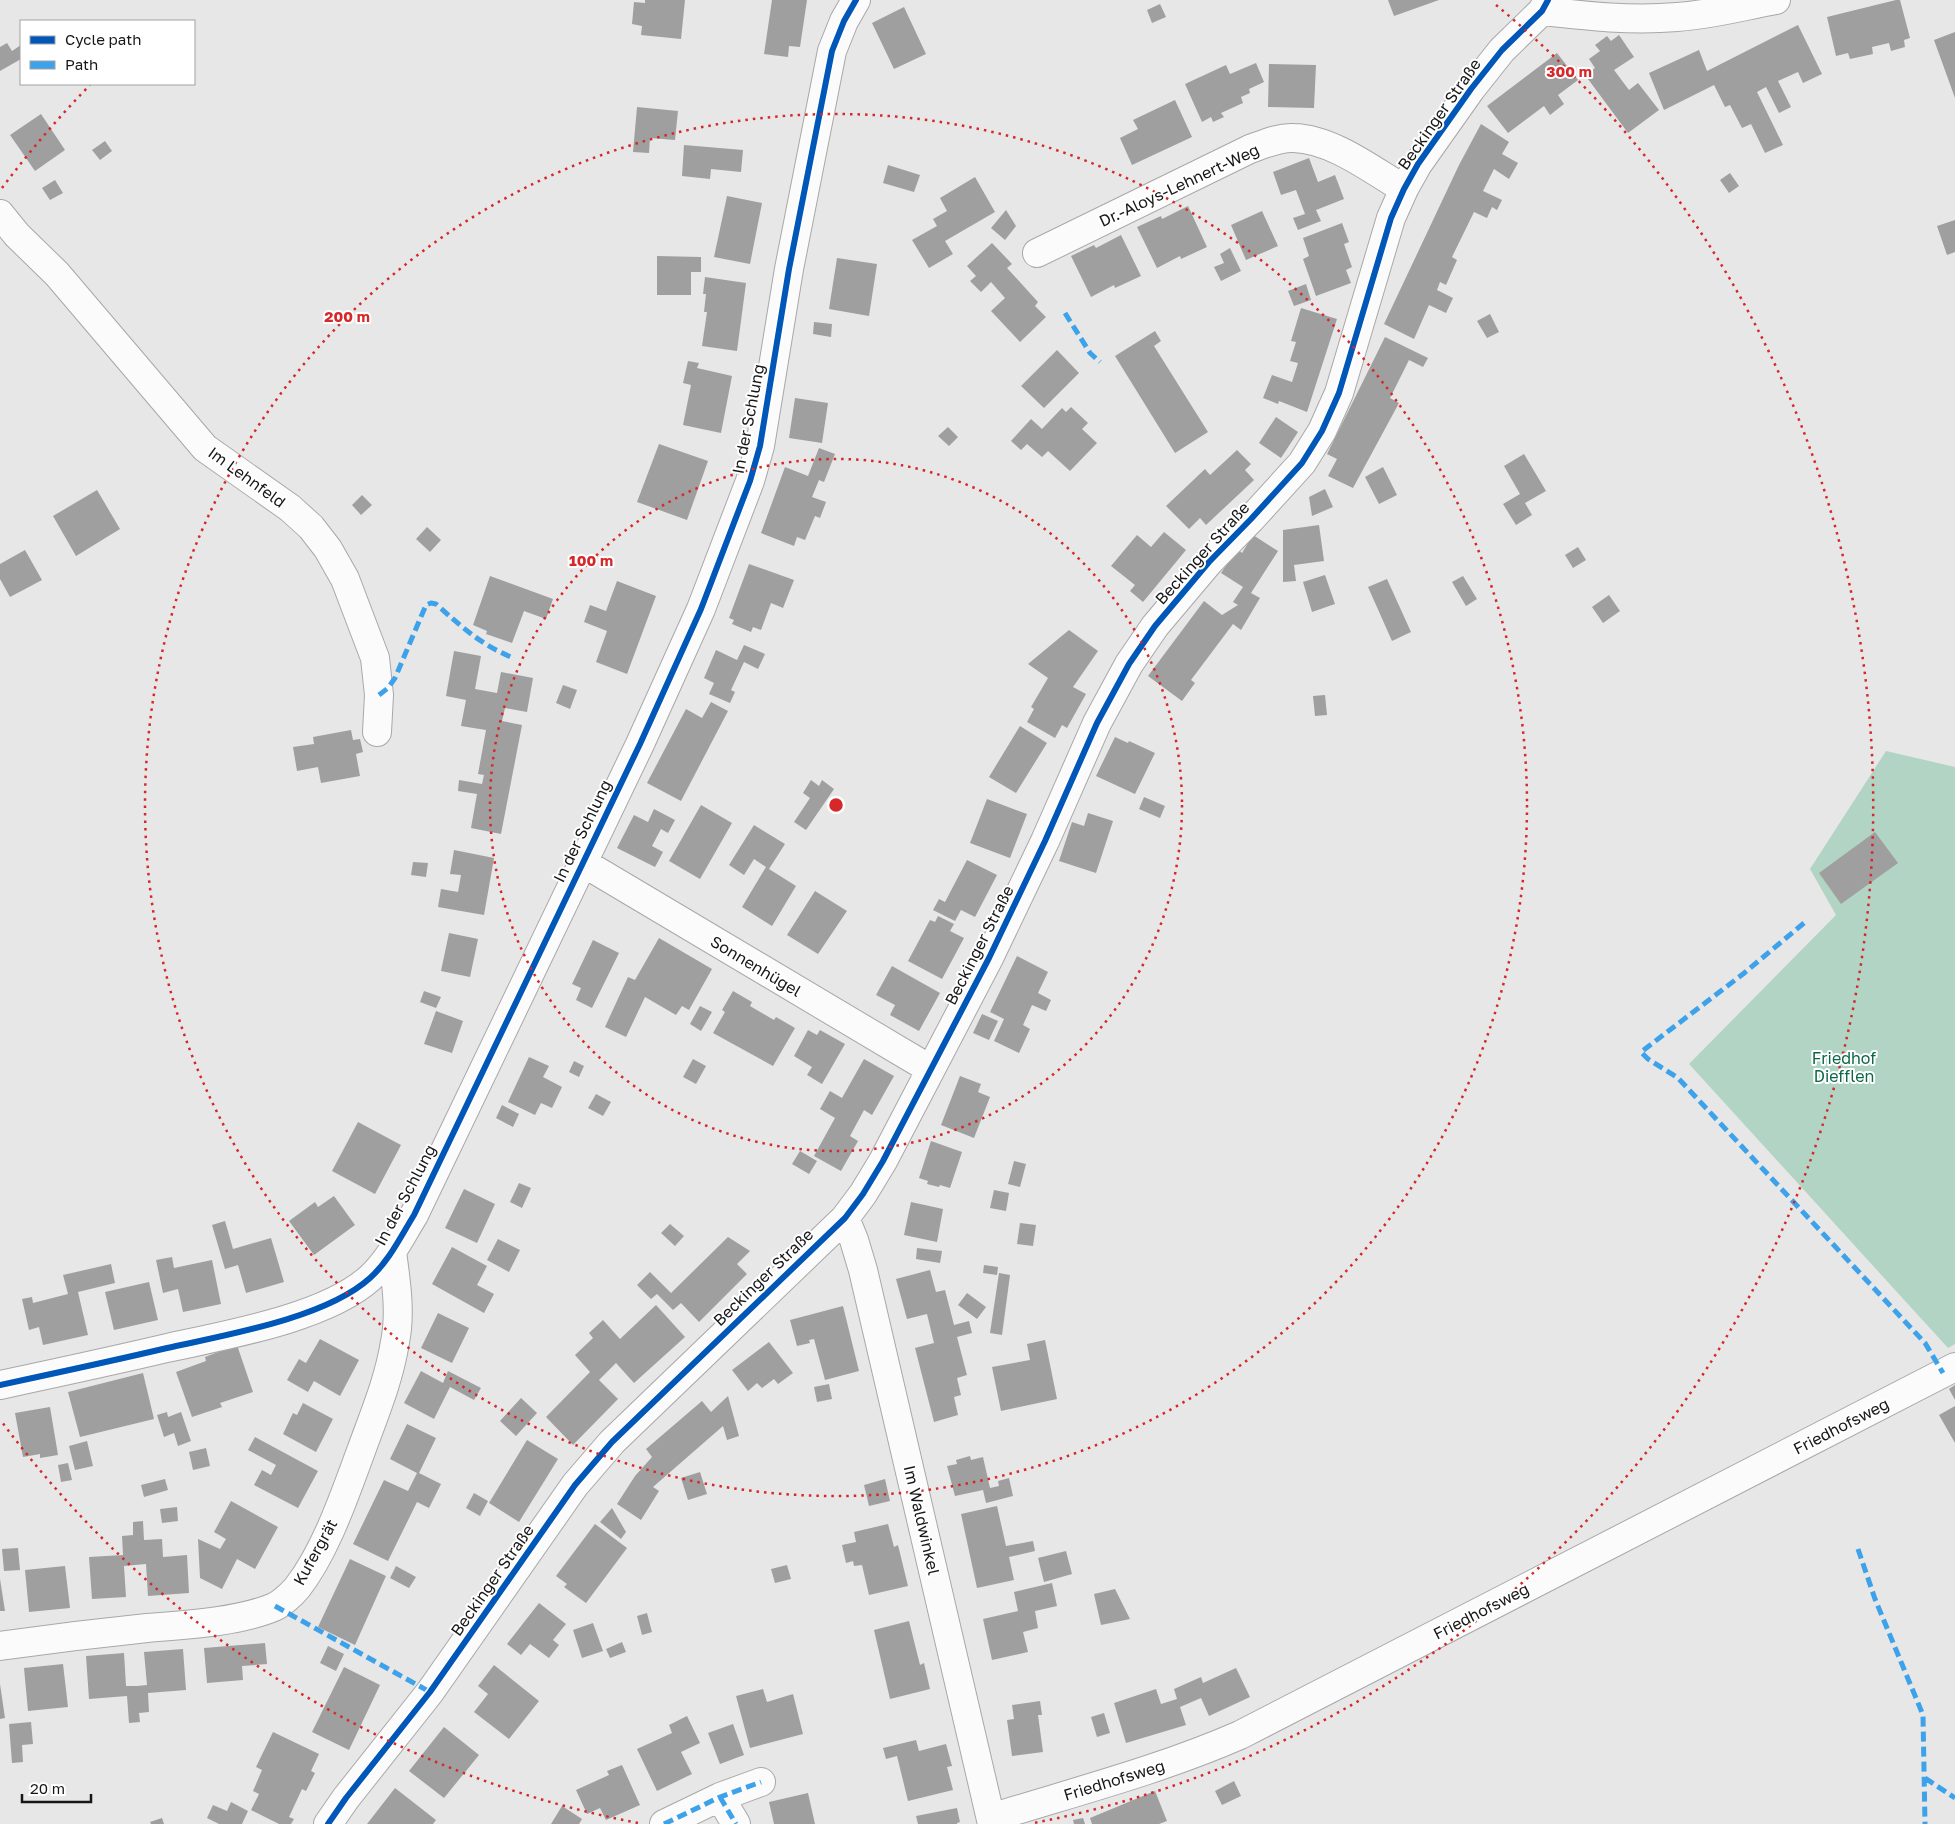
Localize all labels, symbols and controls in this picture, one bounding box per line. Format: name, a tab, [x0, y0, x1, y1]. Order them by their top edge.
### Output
legend	[20, 20, 195, 85]
text: Cycle path	[65, 30, 141, 48]
text: Path	[65, 55, 98, 73]
street label: Beckinger Straße	[1393, 55, 1485, 173]
text: 300 m	[1546, 62, 1592, 80]
street label: Dr.-Aloys-Lehnert-Weg	[1096, 139, 1262, 231]
text: 200 m	[324, 307, 370, 325]
street label: In der Schlung	[728, 362, 768, 476]
street label: Im Lehnfeld	[204, 442, 290, 512]
street label: Beckinger Straße	[1151, 498, 1253, 608]
text: 100 m	[569, 551, 613, 569]
street label: In der Schlung	[549, 777, 615, 885]
centre of rings	[827, 796, 845, 814]
street label: Beckinger Straße	[940, 882, 1018, 1008]
street label: Sonnenhügel	[707, 931, 805, 1001]
park label: Friedhof Diefflen	[1812, 1048, 1876, 1086]
street label: In der Schlung	[370, 1141, 440, 1249]
street label: Beckinger Straße	[709, 1224, 817, 1330]
street label: Friedhofsweg	[1790, 1393, 1892, 1459]
street label: Im Waldwinkel	[900, 1463, 944, 1577]
street label: Kufergrät	[289, 1515, 341, 1589]
street label: Beckinger Straße	[446, 1521, 538, 1639]
street label: Friedhofsweg	[1430, 1578, 1532, 1644]
street label: Friedhofsweg	[1061, 1755, 1167, 1805]
scale bar	[22, 1772, 91, 1804]
text: 20 m	[30, 1779, 65, 1797]

